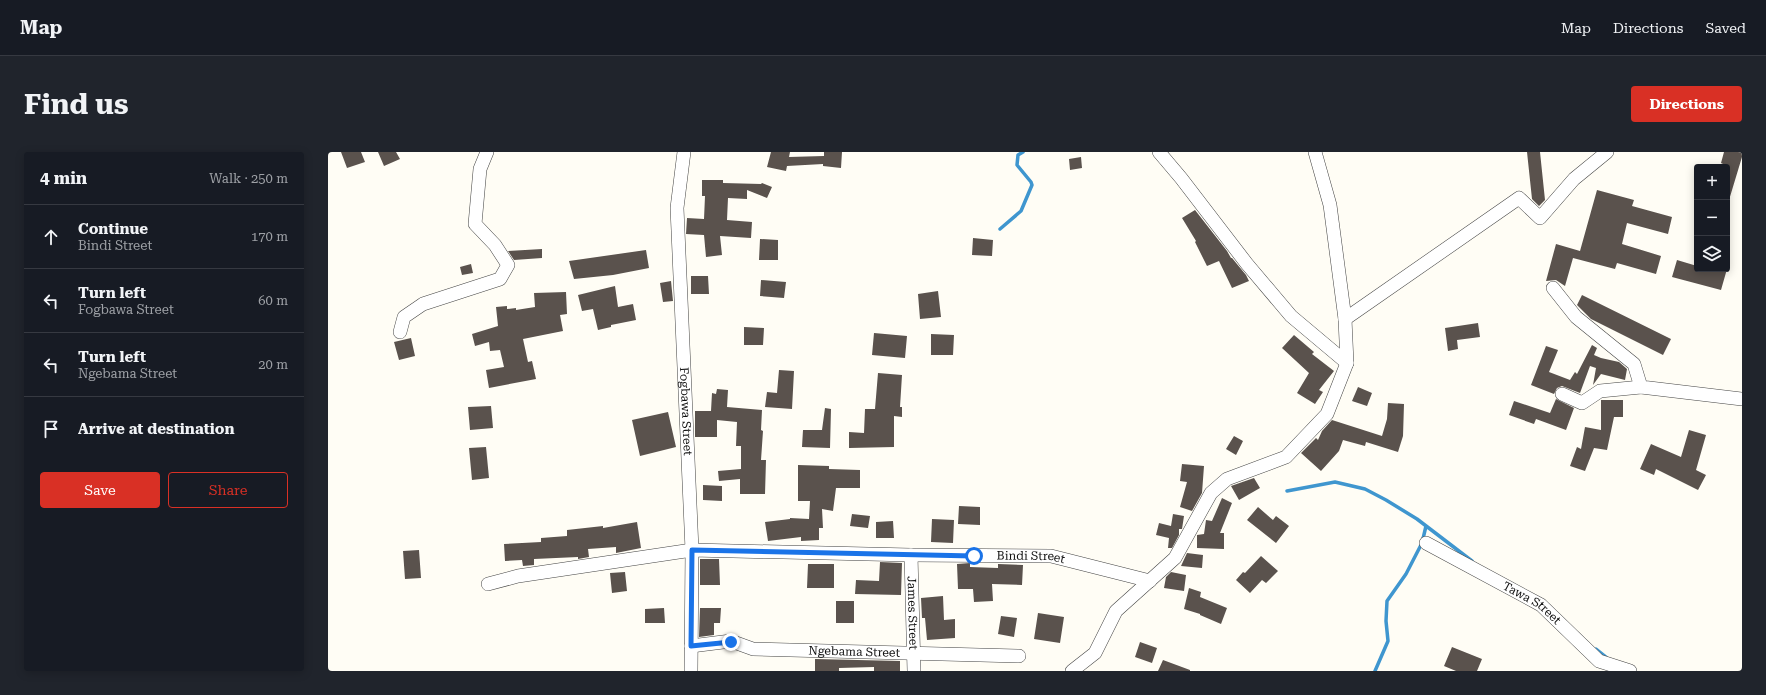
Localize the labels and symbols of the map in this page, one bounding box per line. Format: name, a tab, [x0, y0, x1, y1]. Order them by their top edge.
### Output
street label: Fogbawa Street	[677, 367, 695, 456]
route start	[965, 547, 983, 565]
street label: Bindi Street	[997, 549, 1067, 566]
street label: James Street	[905, 576, 920, 651]
street label: Tawa Street	[1500, 579, 1564, 628]
route end	[722, 633, 740, 651]
street label: Ngebama Street	[808, 643, 901, 660]

